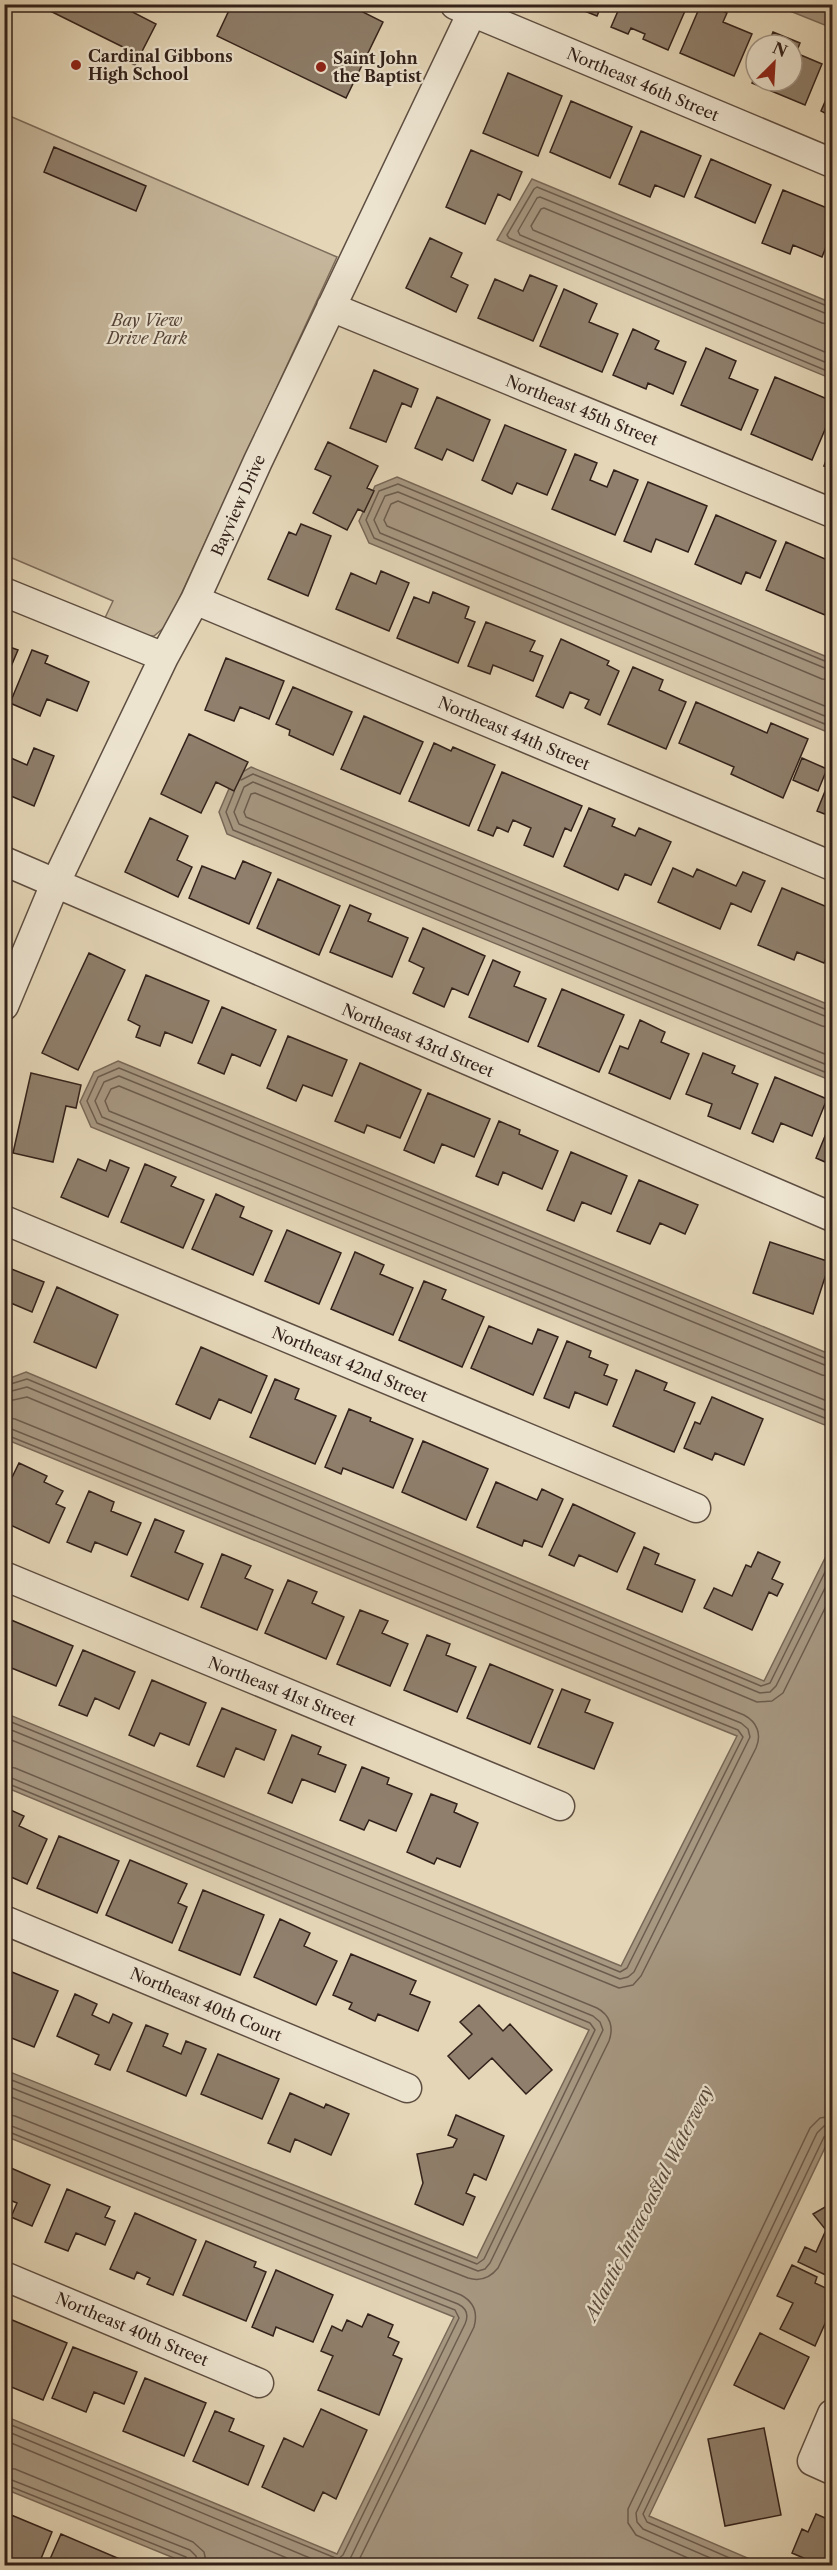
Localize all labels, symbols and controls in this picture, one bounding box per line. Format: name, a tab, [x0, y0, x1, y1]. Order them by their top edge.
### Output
north arrow	[744, 33, 804, 93]
text: N	[770, 37, 791, 61]
street label: Northeast 46th Street	[564, 43, 722, 125]
place label: Cardinal Gibbons High School	[88, 46, 233, 84]
place label: Saint John the Baptist	[333, 48, 422, 86]
marker: Cardinal Gibbons High School	[69, 58, 83, 72]
marker: Saint John the Baptist	[314, 60, 328, 74]
park label: Bay View Drive Park	[105, 310, 188, 348]
street label: Northeast 45th Street	[503, 370, 661, 450]
street label: Bayview Drive	[207, 451, 269, 559]
street label: Northeast 44th Street	[435, 692, 593, 774]
street label: Northeast 43rd Street	[339, 999, 497, 1081]
street label: Northeast 42nd Street	[269, 1322, 431, 1406]
street label: Northeast 41st Street	[205, 1652, 359, 1730]
street label: Northeast 40th Court	[127, 1963, 285, 2045]
water label: Atlantic Intracoastal Waterway	[579, 2082, 718, 2327]
street label: Northeast 40th Street	[53, 2288, 212, 2370]

